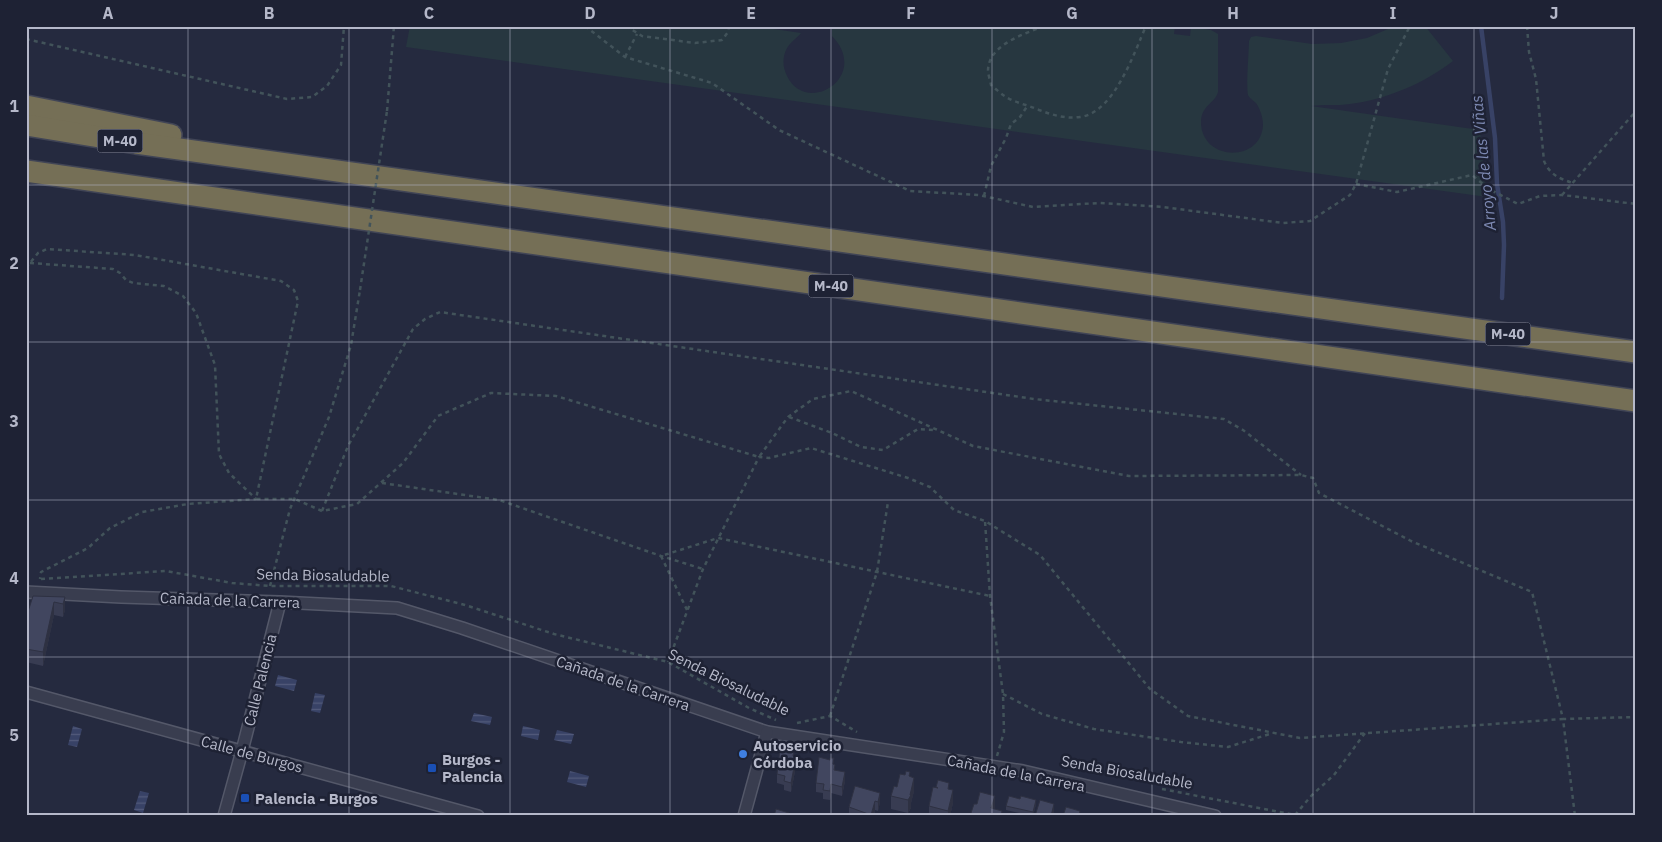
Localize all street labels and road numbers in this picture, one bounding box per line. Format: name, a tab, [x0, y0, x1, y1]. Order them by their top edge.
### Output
road number: M-40	[98, 130, 142, 152]
road number: M-40	[808, 274, 854, 298]
road number: M-40	[1486, 322, 1530, 346]
street label: Senda Biosaludable	[256, 564, 390, 586]
street label: Cañada de la Carrera	[160, 588, 300, 612]
street label: Calle Palencia	[239, 632, 281, 728]
street label: Senda Biosaludable	[665, 644, 793, 720]
street label: Cañada de la Carrera	[554, 651, 692, 715]
street label: Calle de Burgos	[199, 731, 305, 777]
street label: Cañada de la Carrera	[945, 750, 1087, 796]
street label: Senda Biosaludable	[1060, 751, 1194, 793]

